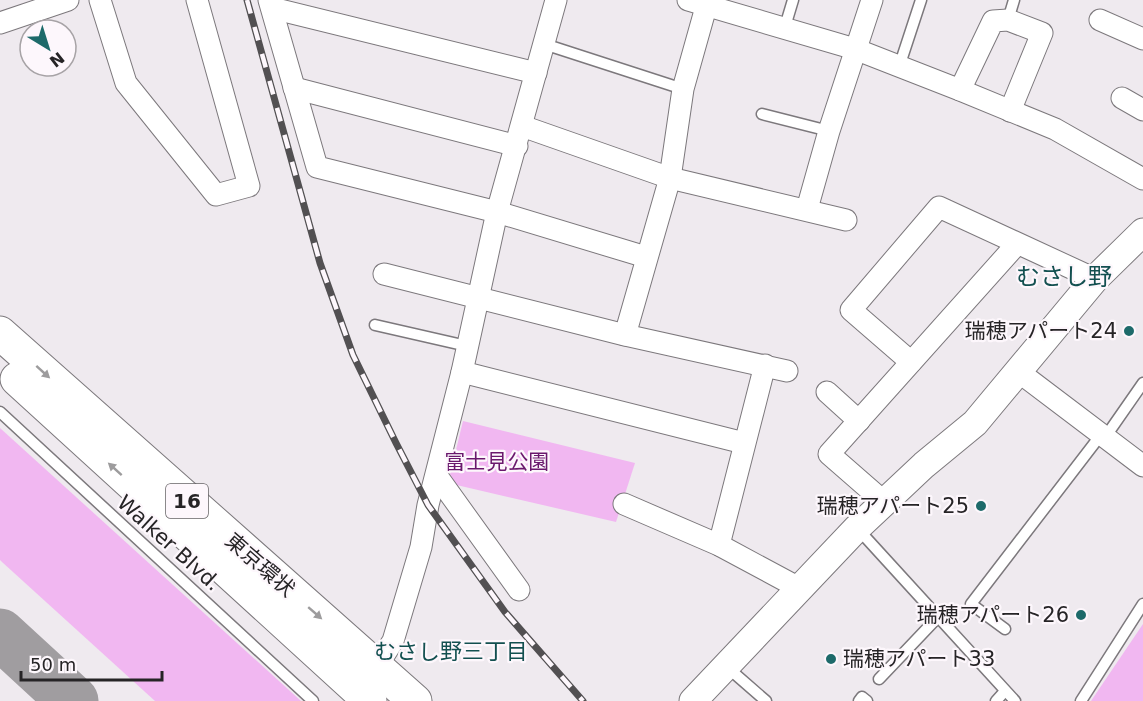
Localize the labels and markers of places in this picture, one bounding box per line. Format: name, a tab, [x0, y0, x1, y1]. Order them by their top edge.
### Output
place label: 瑞穂アパート24	[965, 319, 1117, 343]
marker: 瑞穂アパート24	[1122, 324, 1136, 338]
place label: 瑞穂アパート25	[817, 494, 969, 518]
marker: 瑞穂アパート25	[974, 499, 988, 513]
place label: 瑞穂アパート26	[917, 603, 1069, 627]
marker: 瑞穂アパート26	[1074, 608, 1088, 622]
place label: 瑞穂アパート33	[843, 647, 995, 671]
marker: 瑞穂アパート33	[824, 652, 838, 666]

